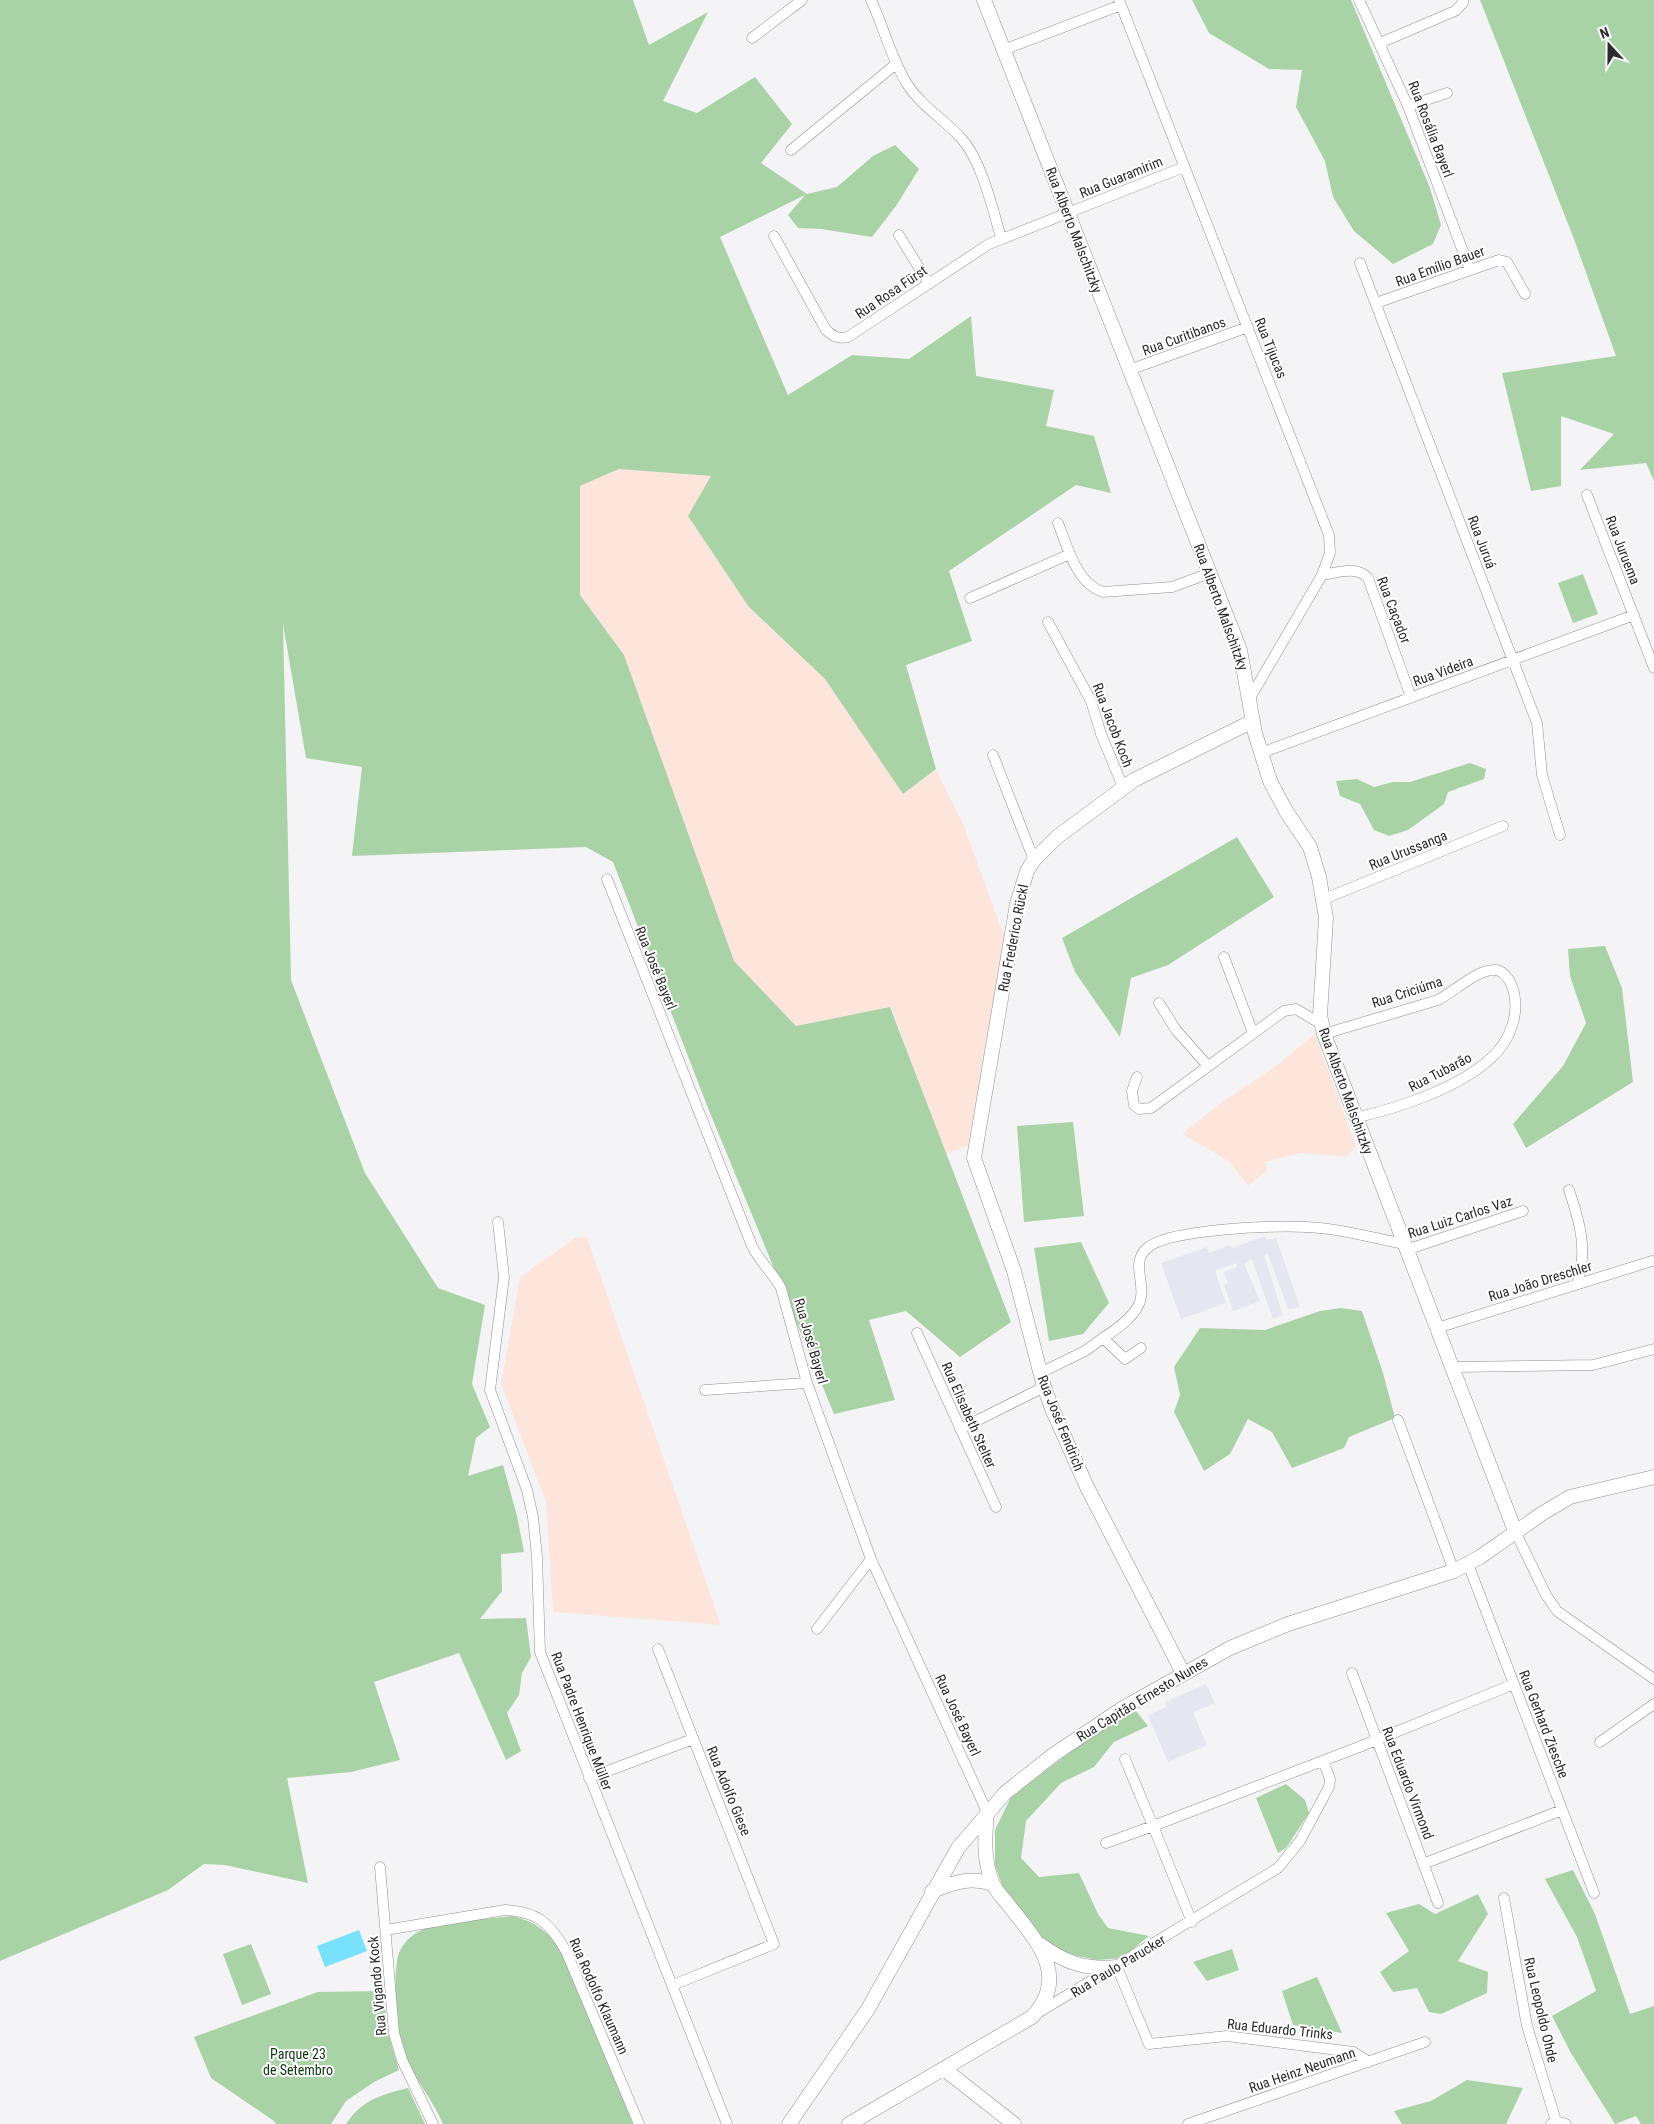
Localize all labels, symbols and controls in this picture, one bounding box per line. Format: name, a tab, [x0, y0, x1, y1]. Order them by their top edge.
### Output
north arrow	[1584, 20, 1634, 70]
text: N	[1597, 24, 1611, 42]
street label: Rua Rosália Bayerl	[1405, 78, 1457, 180]
street label: Rua Guaramirim	[1077, 153, 1165, 201]
street label: Rua Alberto Malschitzky	[1043, 165, 1105, 295]
street label: Rua Emílio Bauer	[1393, 242, 1487, 290]
street label: Rua Rosa Fürst	[852, 262, 930, 322]
street label: Rua Curitibanos	[1140, 314, 1228, 358]
street label: Rua Tijucas	[1252, 315, 1290, 381]
street label: Rua Juruá	[1465, 513, 1499, 571]
street label: Rua Juruema	[1603, 513, 1643, 587]
street label: Rua Alberto Malschitzky	[1191, 542, 1251, 673]
street label: Rua Caçador	[1374, 574, 1414, 646]
street label: Rua Videira	[1411, 653, 1475, 689]
street label: Rua Jacob Koch	[1090, 681, 1136, 769]
street label: Rua Urussanga	[1367, 827, 1449, 873]
street label: Rua Frederico Rückl	[995, 883, 1031, 993]
street label: Rua José Bayerl	[632, 924, 680, 1012]
street label: Rua Criciúma	[1370, 973, 1444, 1011]
street label: Rua Alberto Malschitzky	[1316, 1026, 1376, 1157]
street label: Rua Tubarão	[1406, 1049, 1474, 1095]
street label: Rua Luiz Carlos Vaz	[1406, 1193, 1514, 1241]
street label: Rua João Dreschler	[1486, 1258, 1594, 1304]
street label: Rua José Bayerl	[791, 1296, 831, 1386]
street label: Rua Elisabeth Stelter	[938, 1360, 1000, 1470]
street label: Rua José Fendrich	[1035, 1373, 1087, 1473]
street label: Rua Padre Henrique Müller	[548, 1650, 616, 1792]
street label: Rua Capitão Ernesto Nunes	[1073, 1653, 1211, 1745]
street label: Rua Gerhard Ziesche	[1516, 1668, 1572, 1781]
street label: Rua José Bayerl	[932, 1672, 984, 1758]
street label: Rua Eduardo Virmond	[1379, 1724, 1437, 1842]
street label: Rua Adolfo Giese	[704, 1744, 754, 1838]
street label: Rua Paulo Parucker	[1068, 1931, 1168, 2001]
street label: Rua Vigando Kock	[365, 1935, 389, 2037]
street label: Rua Rodolfo Klaumann	[566, 1935, 632, 2057]
street label: Rua Leopoldo Ohde	[1521, 1956, 1561, 2065]
street label: Rua Eduardo Trinks	[1226, 2015, 1334, 2043]
street label: Rua Heinz Neumann	[1247, 2044, 1357, 2096]
park label: Parque 23 de Setembro	[263, 2046, 333, 2078]

